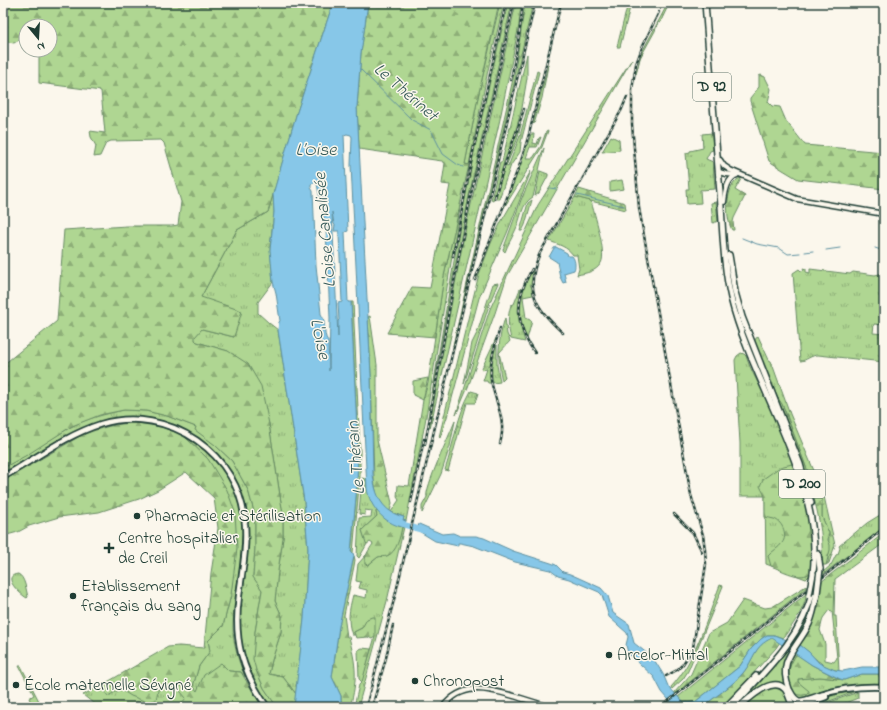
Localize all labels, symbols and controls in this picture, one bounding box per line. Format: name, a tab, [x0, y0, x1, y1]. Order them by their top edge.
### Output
north arrow	[18, 18, 58, 58]
text: N	[35, 38, 47, 55]
water label: Le Thérinet	[367, 58, 444, 130]
road number: D 92	[693, 73, 731, 101]
water label: L’Oise	[296, 138, 337, 164]
water label: L'Oise Canalisée	[308, 171, 344, 288]
water label: L'Oise	[302, 316, 336, 363]
water label: Le Thérain	[341, 419, 373, 496]
road number: D 200	[779, 470, 825, 498]
place label: Pharmacie et Stérilisation	[145, 504, 321, 529]
marker: Pharmacie et Stérilisation	[132, 511, 142, 521]
place label: Centre hospitalier de Creil	[118, 526, 238, 571]
marker: Centre hospitalier de Creil	[103, 542, 115, 554]
place label: Etablissement français du sang	[81, 574, 201, 621]
marker: Etablissement français du sang	[68, 591, 78, 601]
place label: Arcelor-Mittal	[617, 643, 708, 668]
marker: Arcelor-Mittal	[604, 650, 614, 660]
place label: Chronopost	[423, 669, 504, 694]
place label: École maternelle Sévigné	[24, 673, 192, 700]
marker: Chronopost	[410, 676, 420, 686]
marker: École maternelle Sévigné	[11, 680, 21, 690]

